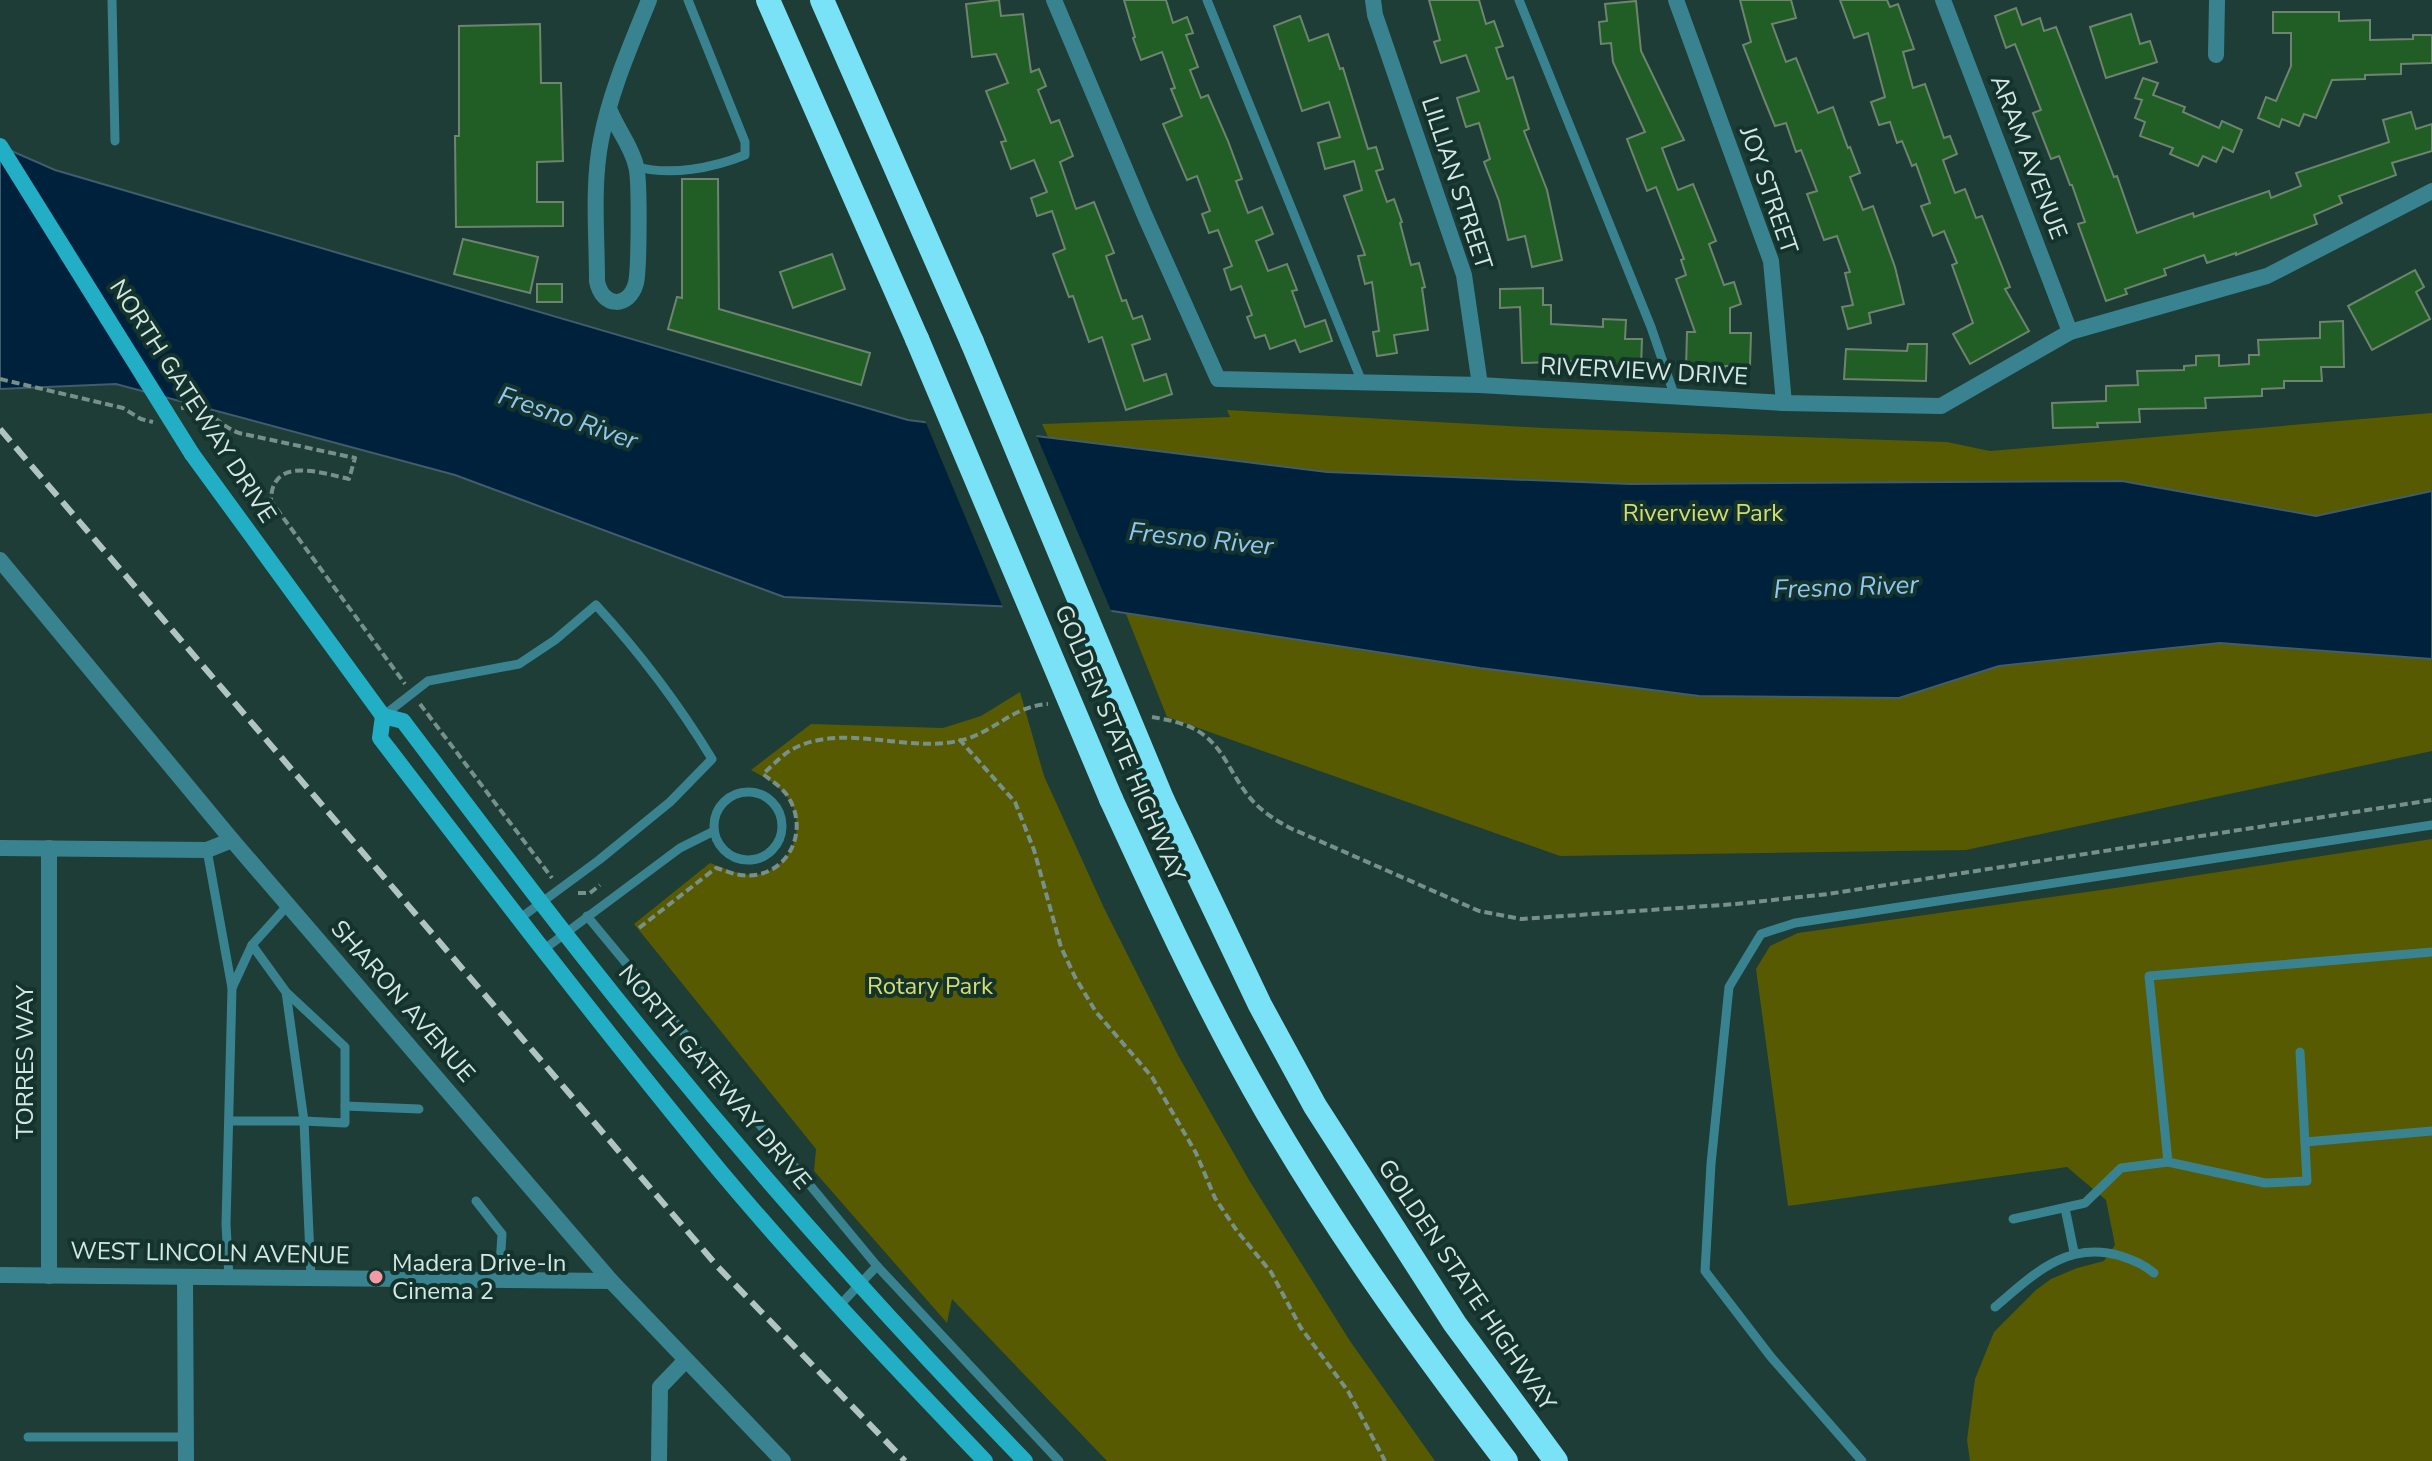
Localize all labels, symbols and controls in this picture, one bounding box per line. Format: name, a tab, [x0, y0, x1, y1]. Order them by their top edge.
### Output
street label: ARAM AVENUE	[1983, 70, 2075, 244]
street label: LILLIAN STREET	[1414, 93, 1500, 274]
street label: JOY STREET	[1732, 121, 1806, 258]
street label: NORTH GATEWAY DRIVE	[102, 273, 284, 529]
street label: RIVERVIEW DRIVE	[1539, 350, 1749, 392]
water label: Fresno River	[494, 378, 643, 458]
park label: Riverview Park	[1623, 497, 1784, 529]
water label: Fresno River	[1127, 514, 1276, 564]
water label: Fresno River	[1773, 567, 1920, 607]
street label: GOLDEN STATE HIGHWAY	[1047, 600, 1193, 887]
street label: SHARON AVENUE	[324, 913, 482, 1089]
street label: NORTH GATEWAY DRIVE	[611, 958, 819, 1196]
park label: Rotary Park	[867, 970, 994, 1002]
street label: TORRES WAY	[9, 984, 41, 1139]
street label: GOLDEN STATE HIGHWAY	[1371, 1153, 1564, 1418]
street label: WEST LINCOLN AVENUE	[70, 1235, 350, 1271]
place label: Madera Drive-In Cinema 2	[392, 1247, 567, 1307]
marker: Madera Drive-In Cinema 2	[367, 1268, 385, 1286]

